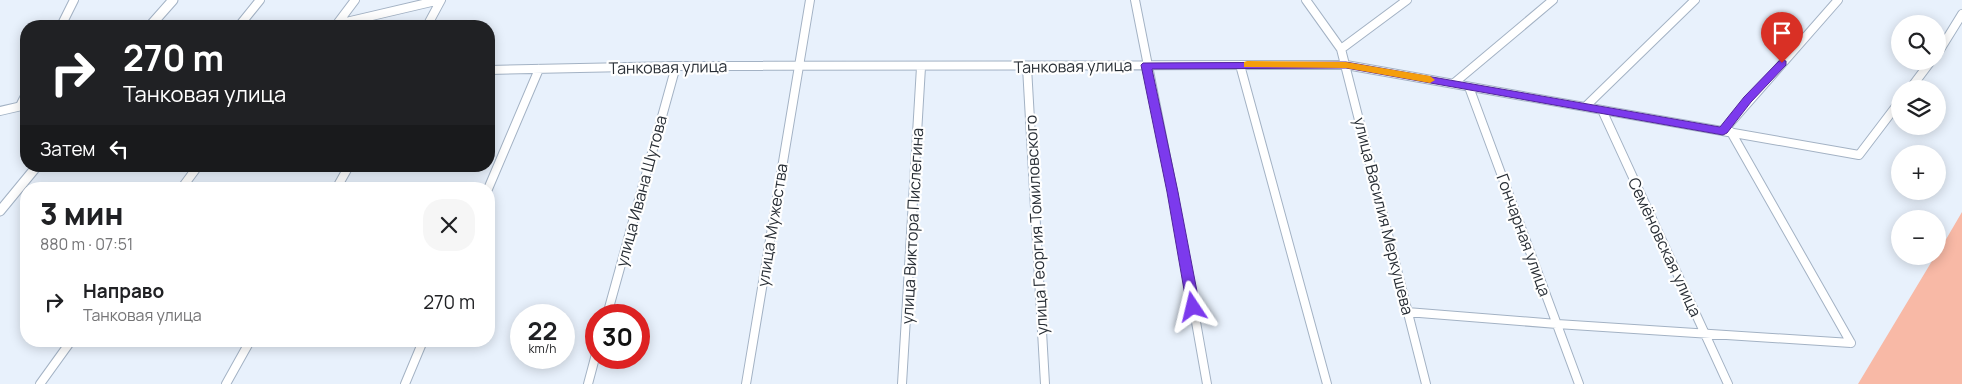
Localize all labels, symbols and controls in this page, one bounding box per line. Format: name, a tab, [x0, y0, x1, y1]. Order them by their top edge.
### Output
pin	[1761, 12, 1803, 63]
map controls	[1891, 15, 1946, 265]
button: search	[1891, 15, 1946, 70]
icon: arrive	[1768, 19, 1796, 47]
text: 270 m	[123, 34, 224, 82]
icon: right	[40, 40, 105, 105]
street label: Танковая улица	[1013, 54, 1133, 78]
street label: Танковая улица	[608, 55, 728, 79]
text: Танковая улица	[123, 79, 286, 109]
button: layers	[1891, 80, 1946, 135]
street label: улица Ивана Шутова	[610, 113, 672, 269]
street label: улица Георгия Томиловского	[1019, 114, 1053, 336]
street label: улица Василия Меркушева	[1349, 115, 1419, 317]
street label: улица Виктора Пислегина	[896, 127, 928, 325]
icon: left	[105, 135, 133, 163]
text: Затем	[40, 136, 95, 162]
button: +	[1891, 145, 1946, 200]
street label: улица Мужества	[751, 162, 793, 288]
street label: Гончарная улица	[1492, 171, 1556, 299]
street label: Семёновская улица	[1623, 174, 1707, 320]
text: 3 мин	[40, 193, 123, 234]
button: close	[423, 199, 475, 251]
button: −	[1891, 210, 1946, 265]
text: 880 m · 07:51	[40, 233, 133, 255]
text: Направо	[83, 278, 164, 304]
position arrow	[1166, 280, 1218, 332]
icon: right	[40, 288, 68, 316]
text: 270 m	[423, 289, 475, 315]
text: Танковая улица	[83, 304, 202, 326]
speed limit sign: 30	[585, 304, 650, 369]
text: 22	[528, 313, 557, 348]
text: km/h	[529, 340, 556, 357]

